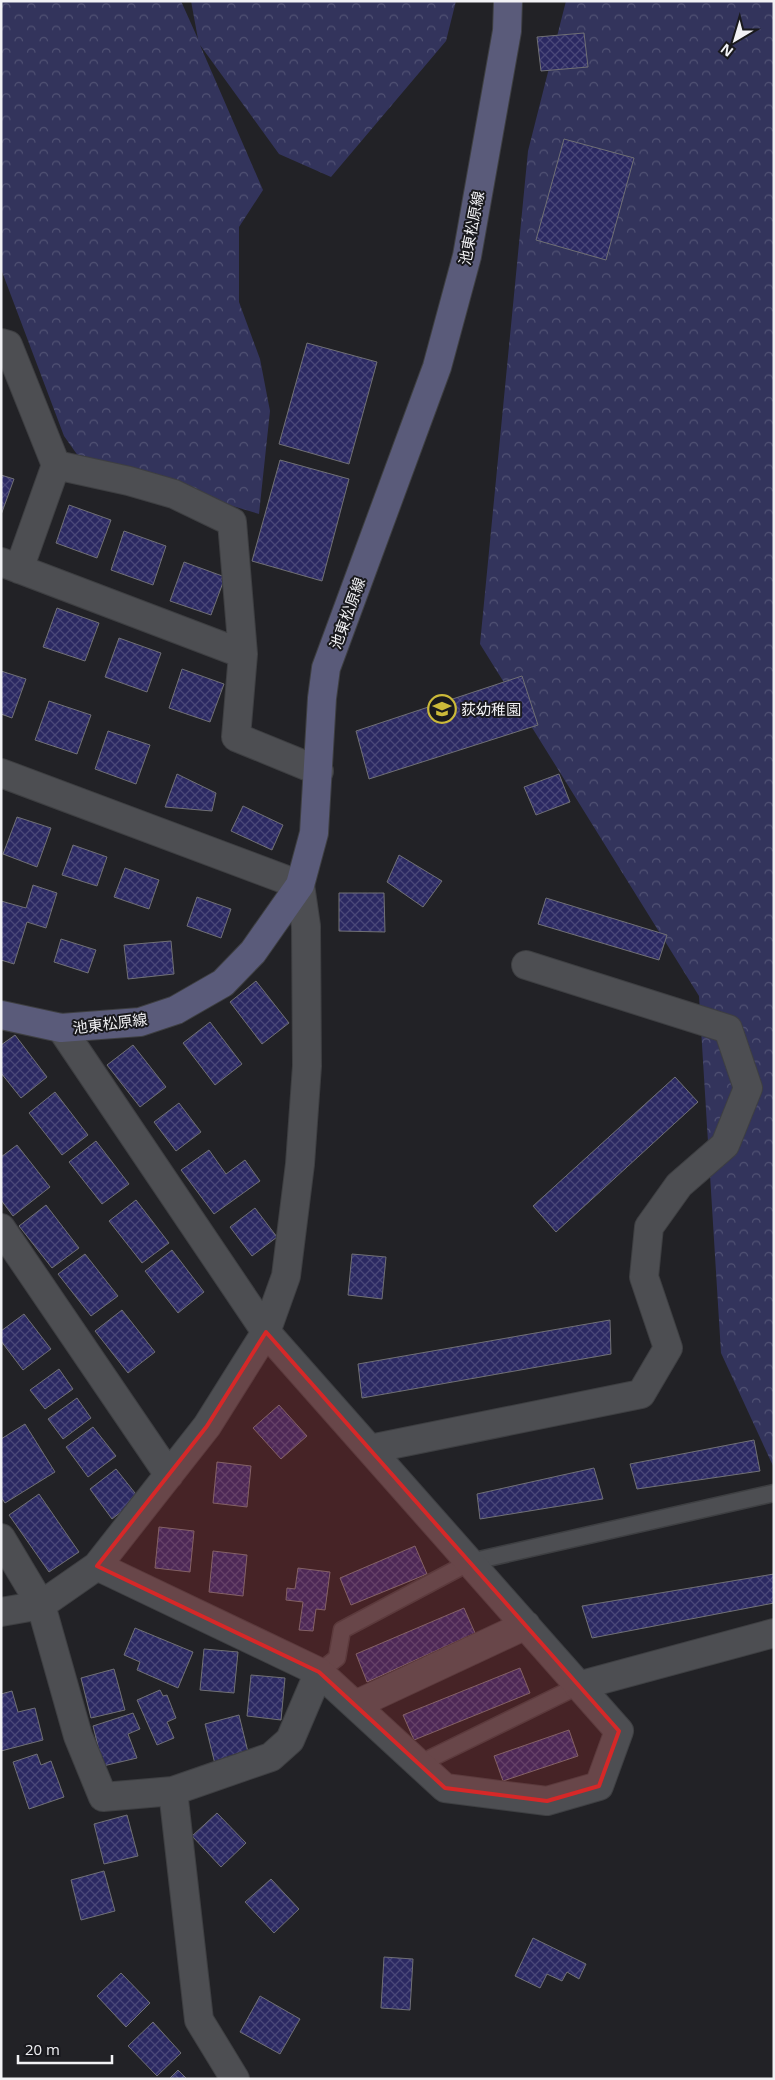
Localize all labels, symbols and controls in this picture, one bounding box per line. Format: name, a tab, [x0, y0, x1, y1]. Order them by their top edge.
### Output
north arrow	[710, 15, 760, 65]
text: N	[716, 40, 737, 62]
street label: 池東松原線	[454, 189, 488, 267]
street label: 池東松原線	[325, 574, 369, 652]
school or university icon: 荻幼稚園	[427, 694, 457, 724]
place label: 荻幼稚園	[461, 699, 521, 719]
street label: 池東松原線	[72, 1009, 148, 1037]
scale bar	[18, 2032, 111, 2064]
text: 20 m	[25, 2039, 60, 2059]

